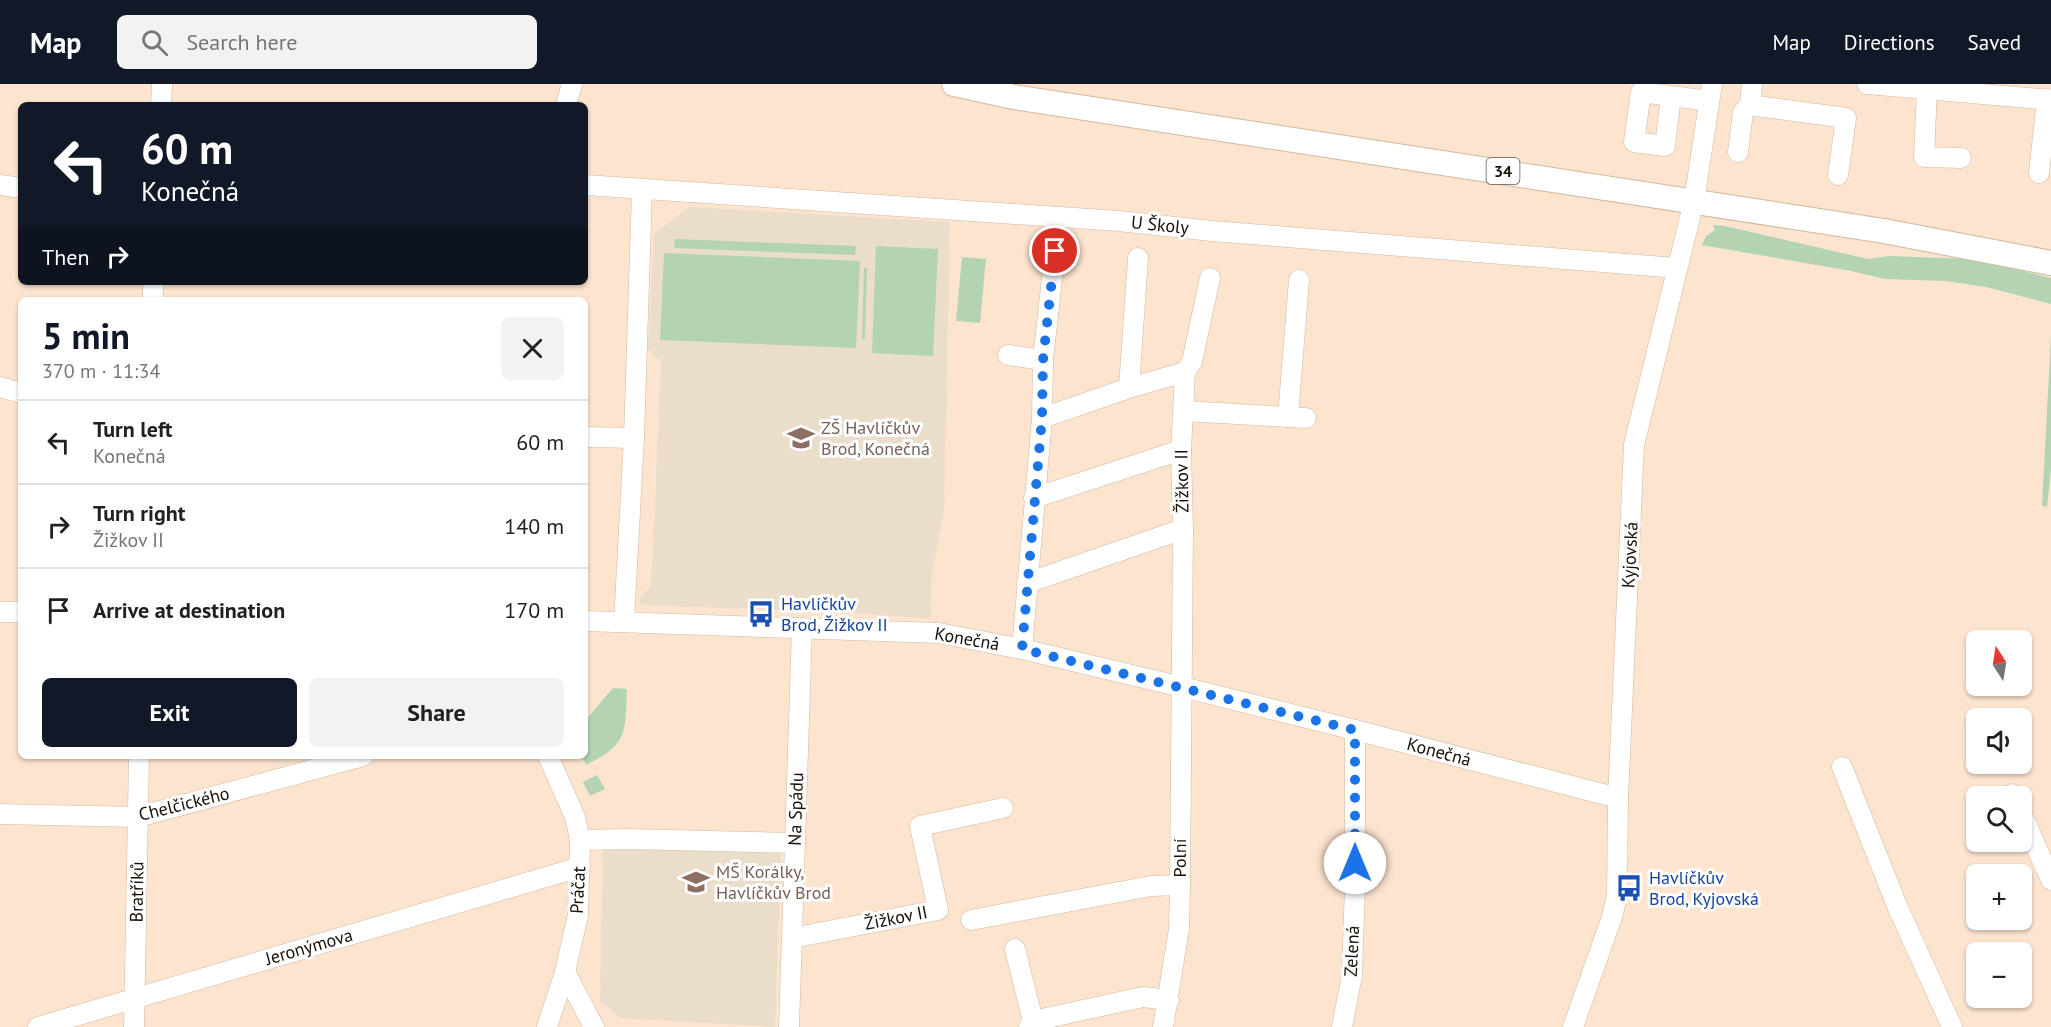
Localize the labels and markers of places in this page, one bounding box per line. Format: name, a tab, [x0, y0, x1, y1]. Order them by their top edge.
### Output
pin	[1029, 225, 1080, 276]
place label: ZŠ Havlíčkův Brod, Konečná	[821, 416, 930, 460]
school or university icon: ZŠ Havlíčkův Brod, Konečná	[786, 423, 816, 453]
place label: Havlíčkův Brod, Žižkov II	[781, 592, 888, 636]
bus stop icon: Havlíčkův Brod, Žižkov II	[746, 599, 776, 629]
place label: MŠ Korálky, Havlíčkův Brod	[716, 860, 831, 904]
place label: Havlíčkův Brod, Kyjovská	[1649, 866, 1759, 910]
school or university icon: MŠ Korálky, Havlíčkův Brod	[681, 867, 711, 897]
bus stop icon: Havlíčkův Brod, Kyjovská	[1614, 873, 1644, 903]

